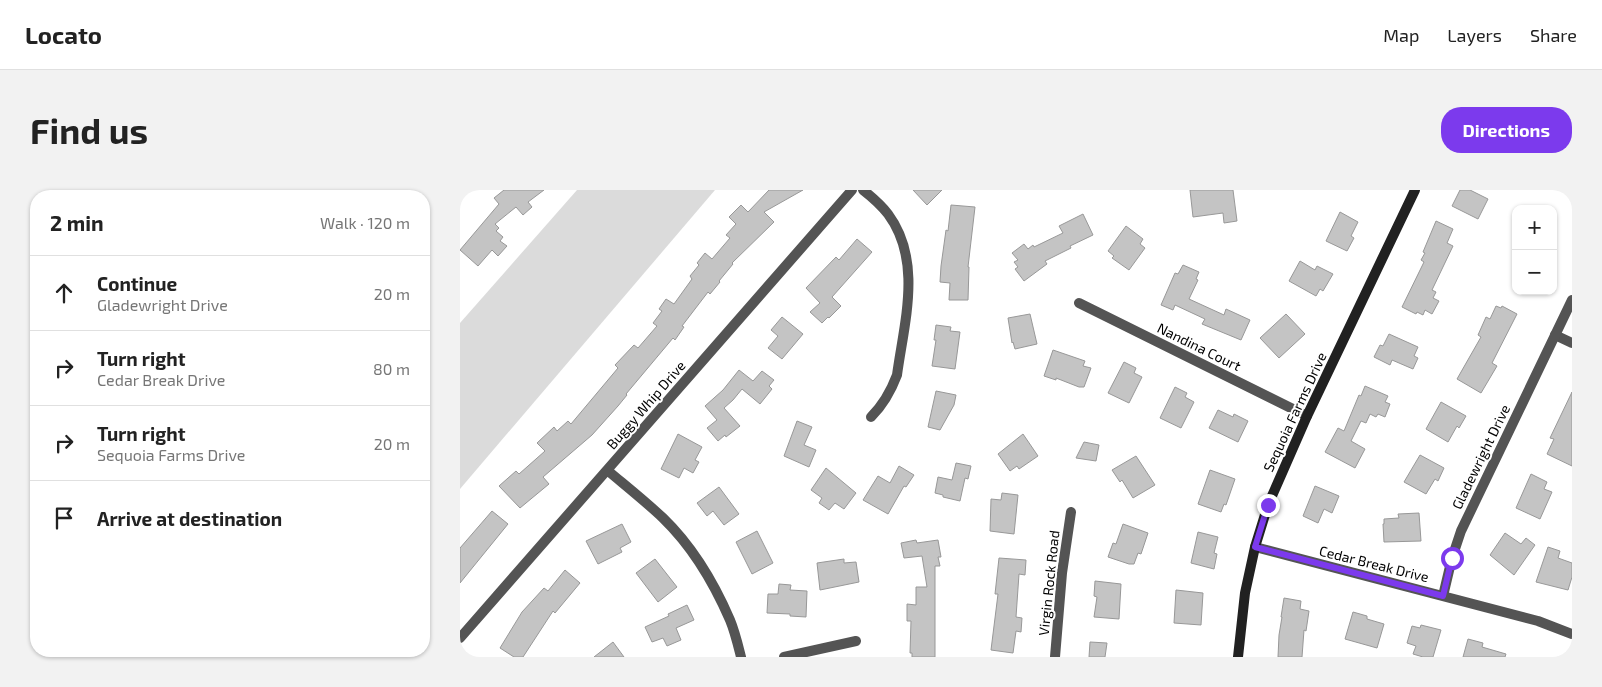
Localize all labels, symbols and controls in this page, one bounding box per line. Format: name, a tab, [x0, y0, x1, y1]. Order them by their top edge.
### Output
text: Locato	[25, 20, 102, 49]
text: Map	[1383, 24, 1419, 46]
text: Layers	[1447, 24, 1502, 46]
text: Share	[1530, 24, 1577, 46]
button: Directions	[1441, 107, 1572, 153]
text: Find us	[30, 109, 148, 151]
map controls	[1512, 205, 1557, 295]
button: +	[1512, 205, 1557, 250]
text: 2 min	[50, 210, 104, 235]
text: Walk · 120 m	[320, 213, 410, 232]
button: −	[1512, 250, 1557, 295]
text: Continue	[97, 272, 177, 295]
icon: ahead	[50, 279, 78, 307]
text: 20 m	[374, 284, 410, 303]
text: Gladewright Drive	[97, 295, 228, 314]
street label: Nandina Court	[1155, 319, 1244, 374]
text: Turn right	[97, 347, 185, 370]
street label: Sequoia Farms Drive	[1259, 349, 1330, 474]
icon: right	[50, 354, 78, 382]
street label: Buggy Whip Drive	[603, 357, 689, 452]
text: 80 m	[373, 359, 410, 378]
text: Cedar Break Drive	[97, 370, 225, 389]
street label: Gladewright Drive	[1448, 402, 1513, 512]
text: Turn right	[97, 422, 185, 445]
icon: right	[50, 429, 78, 457]
text: 20 m	[374, 434, 410, 453]
text: Sequoia Farms Drive	[97, 445, 245, 464]
route end	[1257, 494, 1280, 517]
icon: arrive	[50, 504, 78, 532]
text: Arrive at destination	[97, 507, 282, 530]
street label: Virgin Rock Road	[1035, 529, 1062, 636]
street label: Cedar Break Drive	[1318, 542, 1431, 585]
route start	[1441, 547, 1464, 570]

